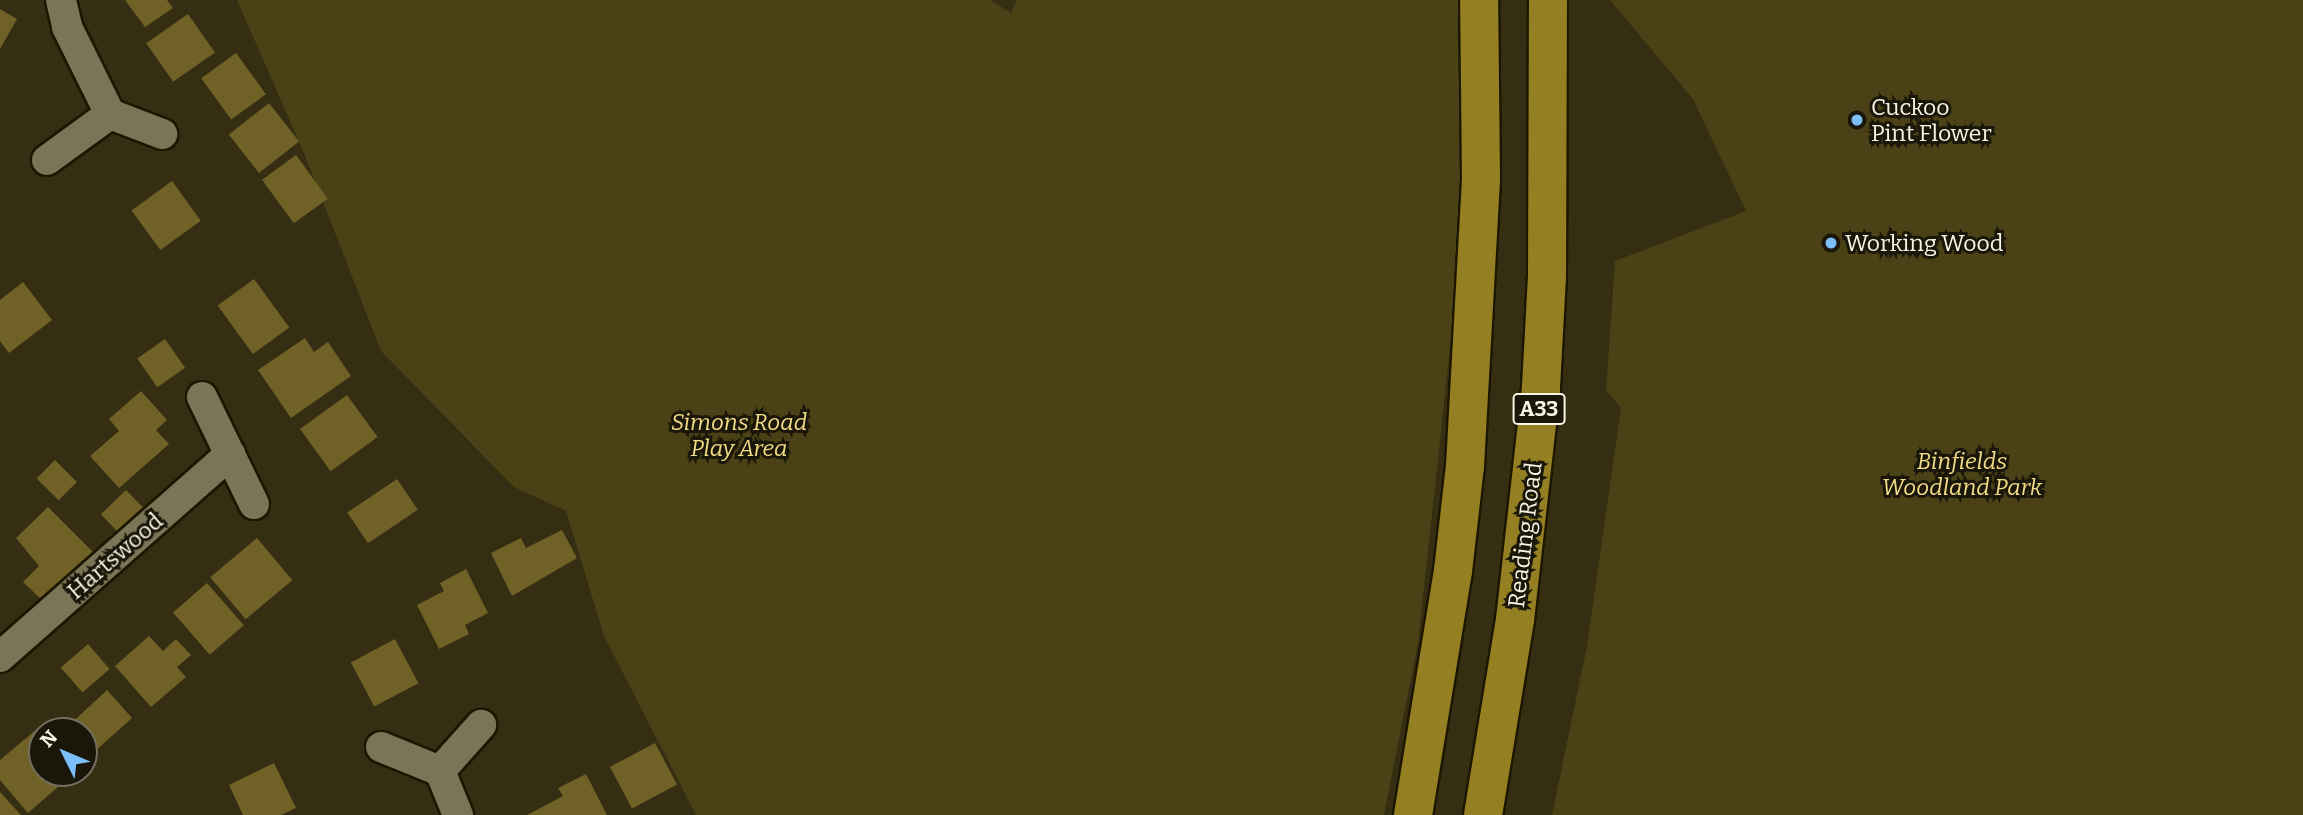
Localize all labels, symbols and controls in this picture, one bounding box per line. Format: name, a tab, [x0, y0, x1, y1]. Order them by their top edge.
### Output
place label: Cuckoo Pint Flower	[1871, 93, 1992, 147]
marker: Cuckoo Pint Flower	[1849, 112, 1865, 128]
place label: Working Wood	[1845, 229, 2003, 257]
marker: Working Wood	[1823, 235, 1839, 251]
road number: A33	[1511, 392, 1567, 426]
park label: Simons Road Play Area	[671, 408, 807, 462]
park label: Binfields Woodland Park	[1882, 447, 2042, 501]
street label: Reading Road	[1502, 461, 1548, 609]
street label: Hartswood	[62, 507, 168, 605]
north arrow	[28, 717, 98, 787]
text: N	[35, 725, 62, 752]

